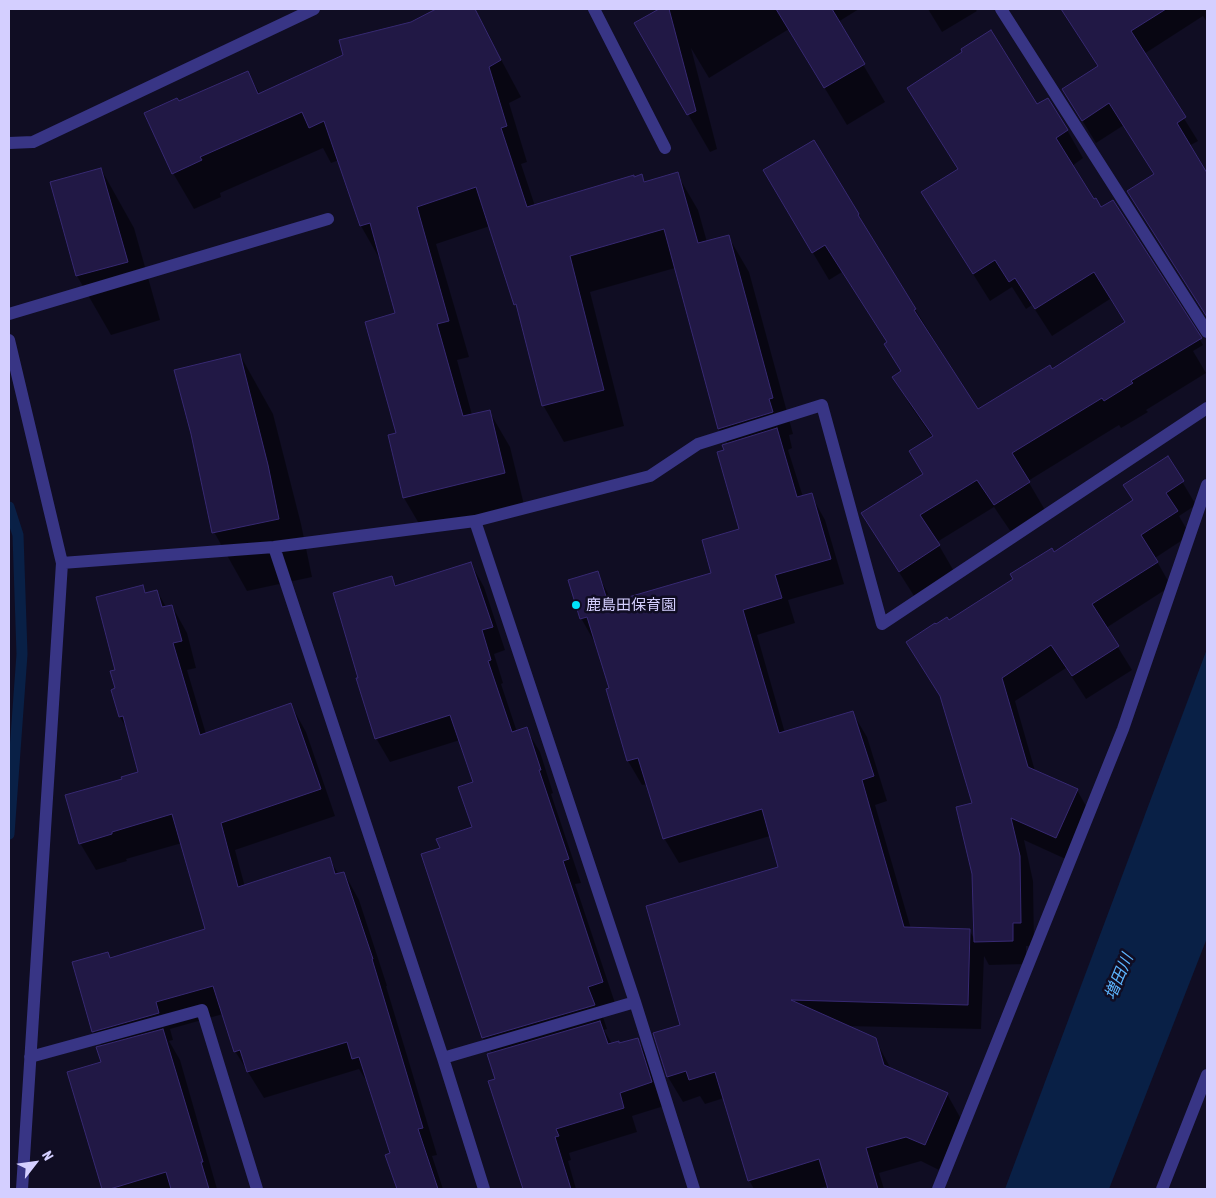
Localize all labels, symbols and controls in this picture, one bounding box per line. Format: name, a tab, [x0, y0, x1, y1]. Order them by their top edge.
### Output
place label: 鹿島田保育園	[586, 596, 676, 614]
marker: 鹿島田保育園	[570, 599, 582, 611]
water label: 増田川	[1101, 951, 1137, 1003]
north arrow	[10, 1138, 60, 1188]
text: N	[39, 1148, 57, 1163]

